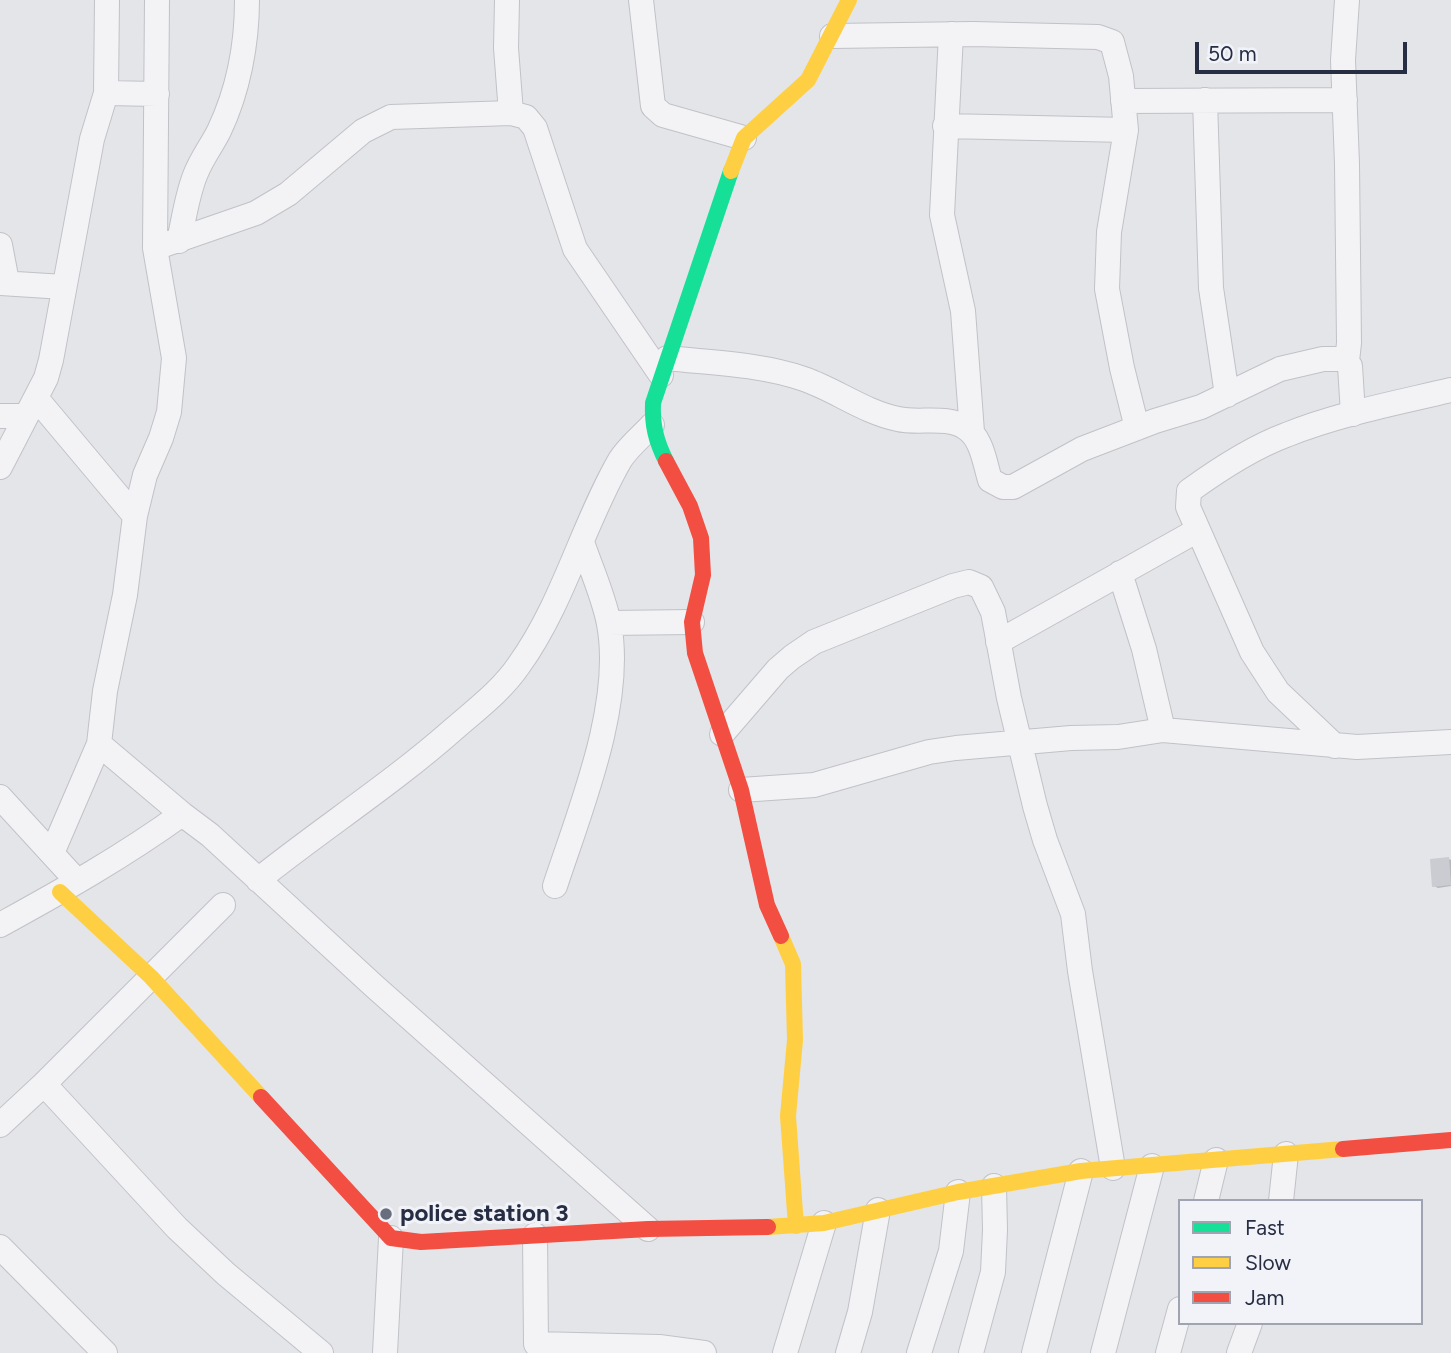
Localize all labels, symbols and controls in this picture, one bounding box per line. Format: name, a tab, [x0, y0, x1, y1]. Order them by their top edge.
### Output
scale bar	[1199, 28, 1411, 72]
text: 50 m	[1208, 41, 1257, 66]
legend	[1178, 1199, 1423, 1325]
place label: police station 3	[400, 1200, 569, 1228]
marker: police station 3	[378, 1206, 394, 1222]
text: Fast	[1245, 1215, 1285, 1240]
text: Slow	[1245, 1250, 1291, 1275]
text: Jam	[1245, 1285, 1284, 1310]

